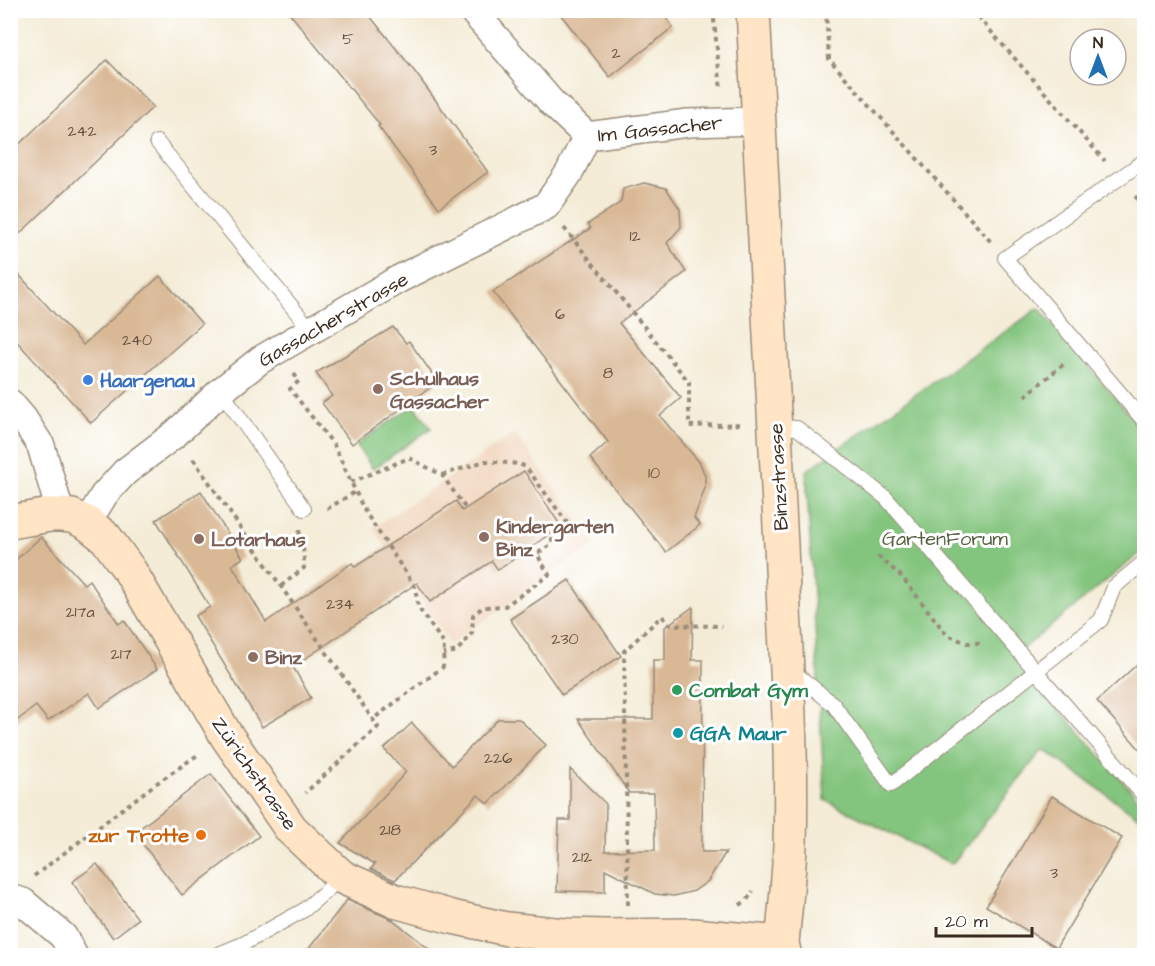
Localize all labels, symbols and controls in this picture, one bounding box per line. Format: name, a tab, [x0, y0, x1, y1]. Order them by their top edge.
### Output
north arrow	[1068, 27, 1128, 87]
house number: 5	[342, 28, 354, 50]
text: N	[1093, 32, 1103, 54]
house number: 2	[611, 42, 621, 64]
street label: Im Gassacher	[596, 109, 724, 149]
house number: 242	[67, 120, 97, 142]
house number: 3	[429, 139, 437, 161]
house number: 12	[629, 225, 641, 247]
street label: Gassacherstrasse	[253, 265, 414, 374]
house number: 6	[555, 303, 565, 325]
house number: 240	[122, 329, 152, 351]
house number: 8	[603, 362, 613, 384]
place label: Schulhaus Gassacher	[389, 365, 490, 416]
place label: Haargenau	[100, 367, 195, 396]
marker: Haargenau	[81, 373, 95, 387]
marker: Schulhaus Gassacher	[371, 382, 385, 396]
street label: Binzstrasse	[762, 422, 796, 531]
house number: 10	[648, 462, 660, 484]
place label: Kindergarten Binz	[496, 513, 614, 564]
park label: GartenForum	[882, 525, 1008, 553]
place label: Lotarhaus	[211, 526, 306, 554]
marker: Kindergarten Binz	[477, 530, 491, 544]
marker: Lotarhaus	[192, 532, 206, 546]
house number: 234	[326, 593, 354, 615]
house number: 217a	[65, 601, 95, 623]
house number: 230	[551, 628, 579, 650]
house number: 217	[110, 643, 132, 665]
place label: Binz	[265, 644, 303, 672]
marker: Binz	[246, 650, 260, 664]
place label: Combat Gym	[689, 677, 808, 706]
marker: Combat Gym	[670, 683, 684, 697]
street label: Zürichstrasse	[205, 711, 304, 836]
place label: GGA Maur	[690, 720, 787, 748]
marker: GGA Maur	[671, 726, 685, 740]
house number: 226	[484, 747, 512, 769]
house number: 218	[379, 819, 401, 841]
place label: zur Trotte	[88, 822, 189, 850]
marker: zur Trotte	[194, 828, 208, 842]
house number: 212	[572, 846, 592, 868]
house number: 3	[1050, 862, 1058, 884]
scale bar	[936, 900, 1032, 938]
text: 20 m	[945, 909, 988, 934]

